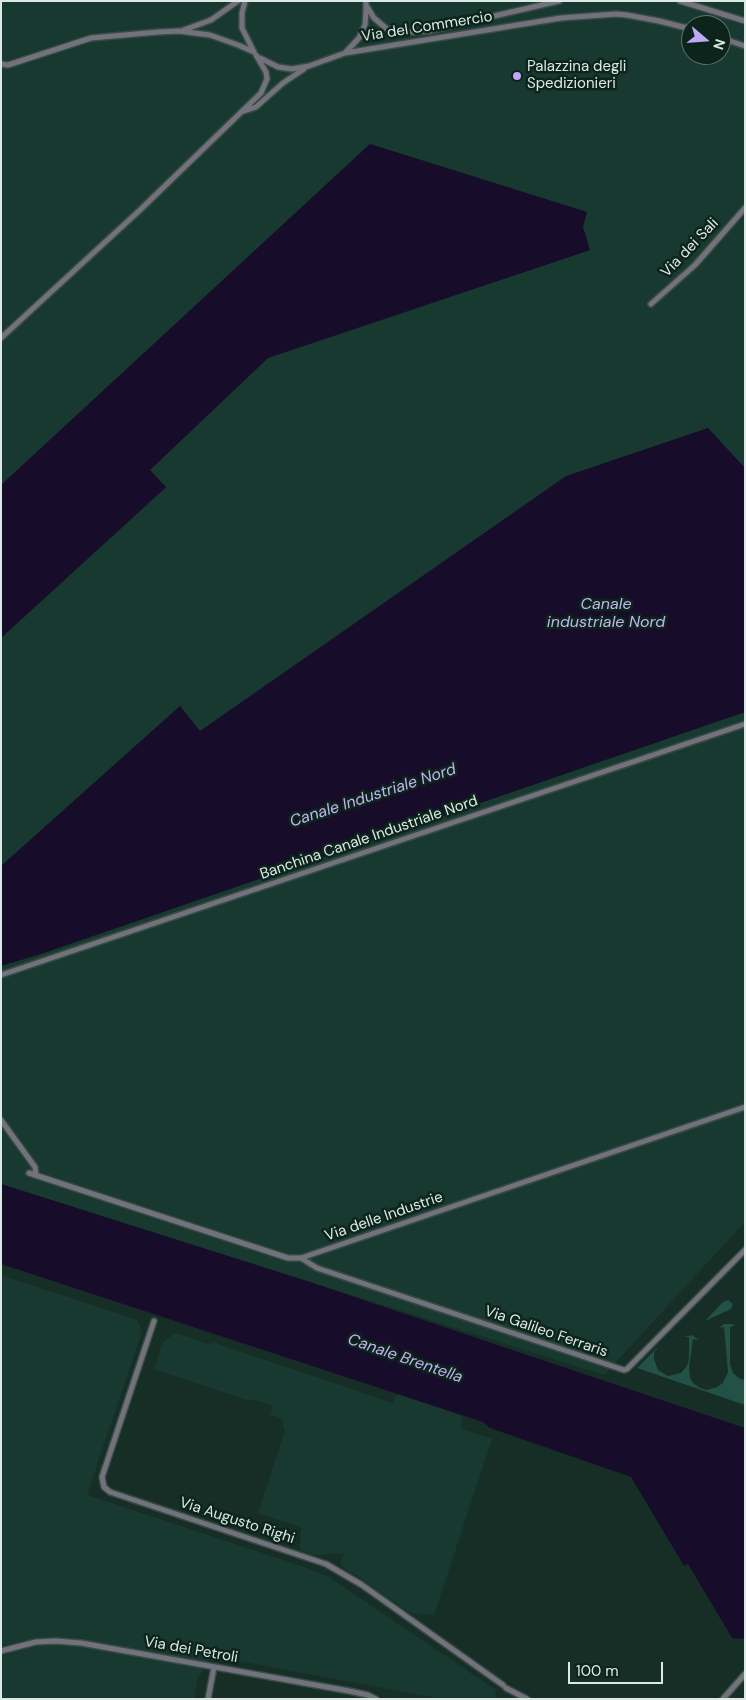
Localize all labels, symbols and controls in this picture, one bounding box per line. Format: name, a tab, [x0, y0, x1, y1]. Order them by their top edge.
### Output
street label: Via del Commercio	[360, 8, 494, 46]
north arrow	[681, 15, 731, 65]
text: N	[709, 37, 729, 52]
place label: Palazzina degli Spedizionieri	[527, 58, 626, 93]
marker: Palazzina degli Spedizionieri	[511, 70, 523, 82]
street label: Via dei Sali	[657, 215, 723, 281]
water label: Canale industriale Nord	[547, 595, 665, 633]
water label: Canale Industriale Nord	[287, 760, 459, 832]
street label: Banchina Canale Industriale Nord	[258, 792, 480, 884]
street label: Via delle Industrie	[323, 1188, 445, 1246]
street label: Via Galileo Ferraris	[482, 1302, 610, 1362]
water label: Canale Brentella	[345, 1330, 465, 1388]
street label: Via Augusto Righi	[177, 1494, 297, 1548]
street label: Via dei Petroli	[143, 1633, 239, 1667]
scale bar	[571, 1652, 666, 1684]
text: 100 m	[576, 1661, 619, 1681]

